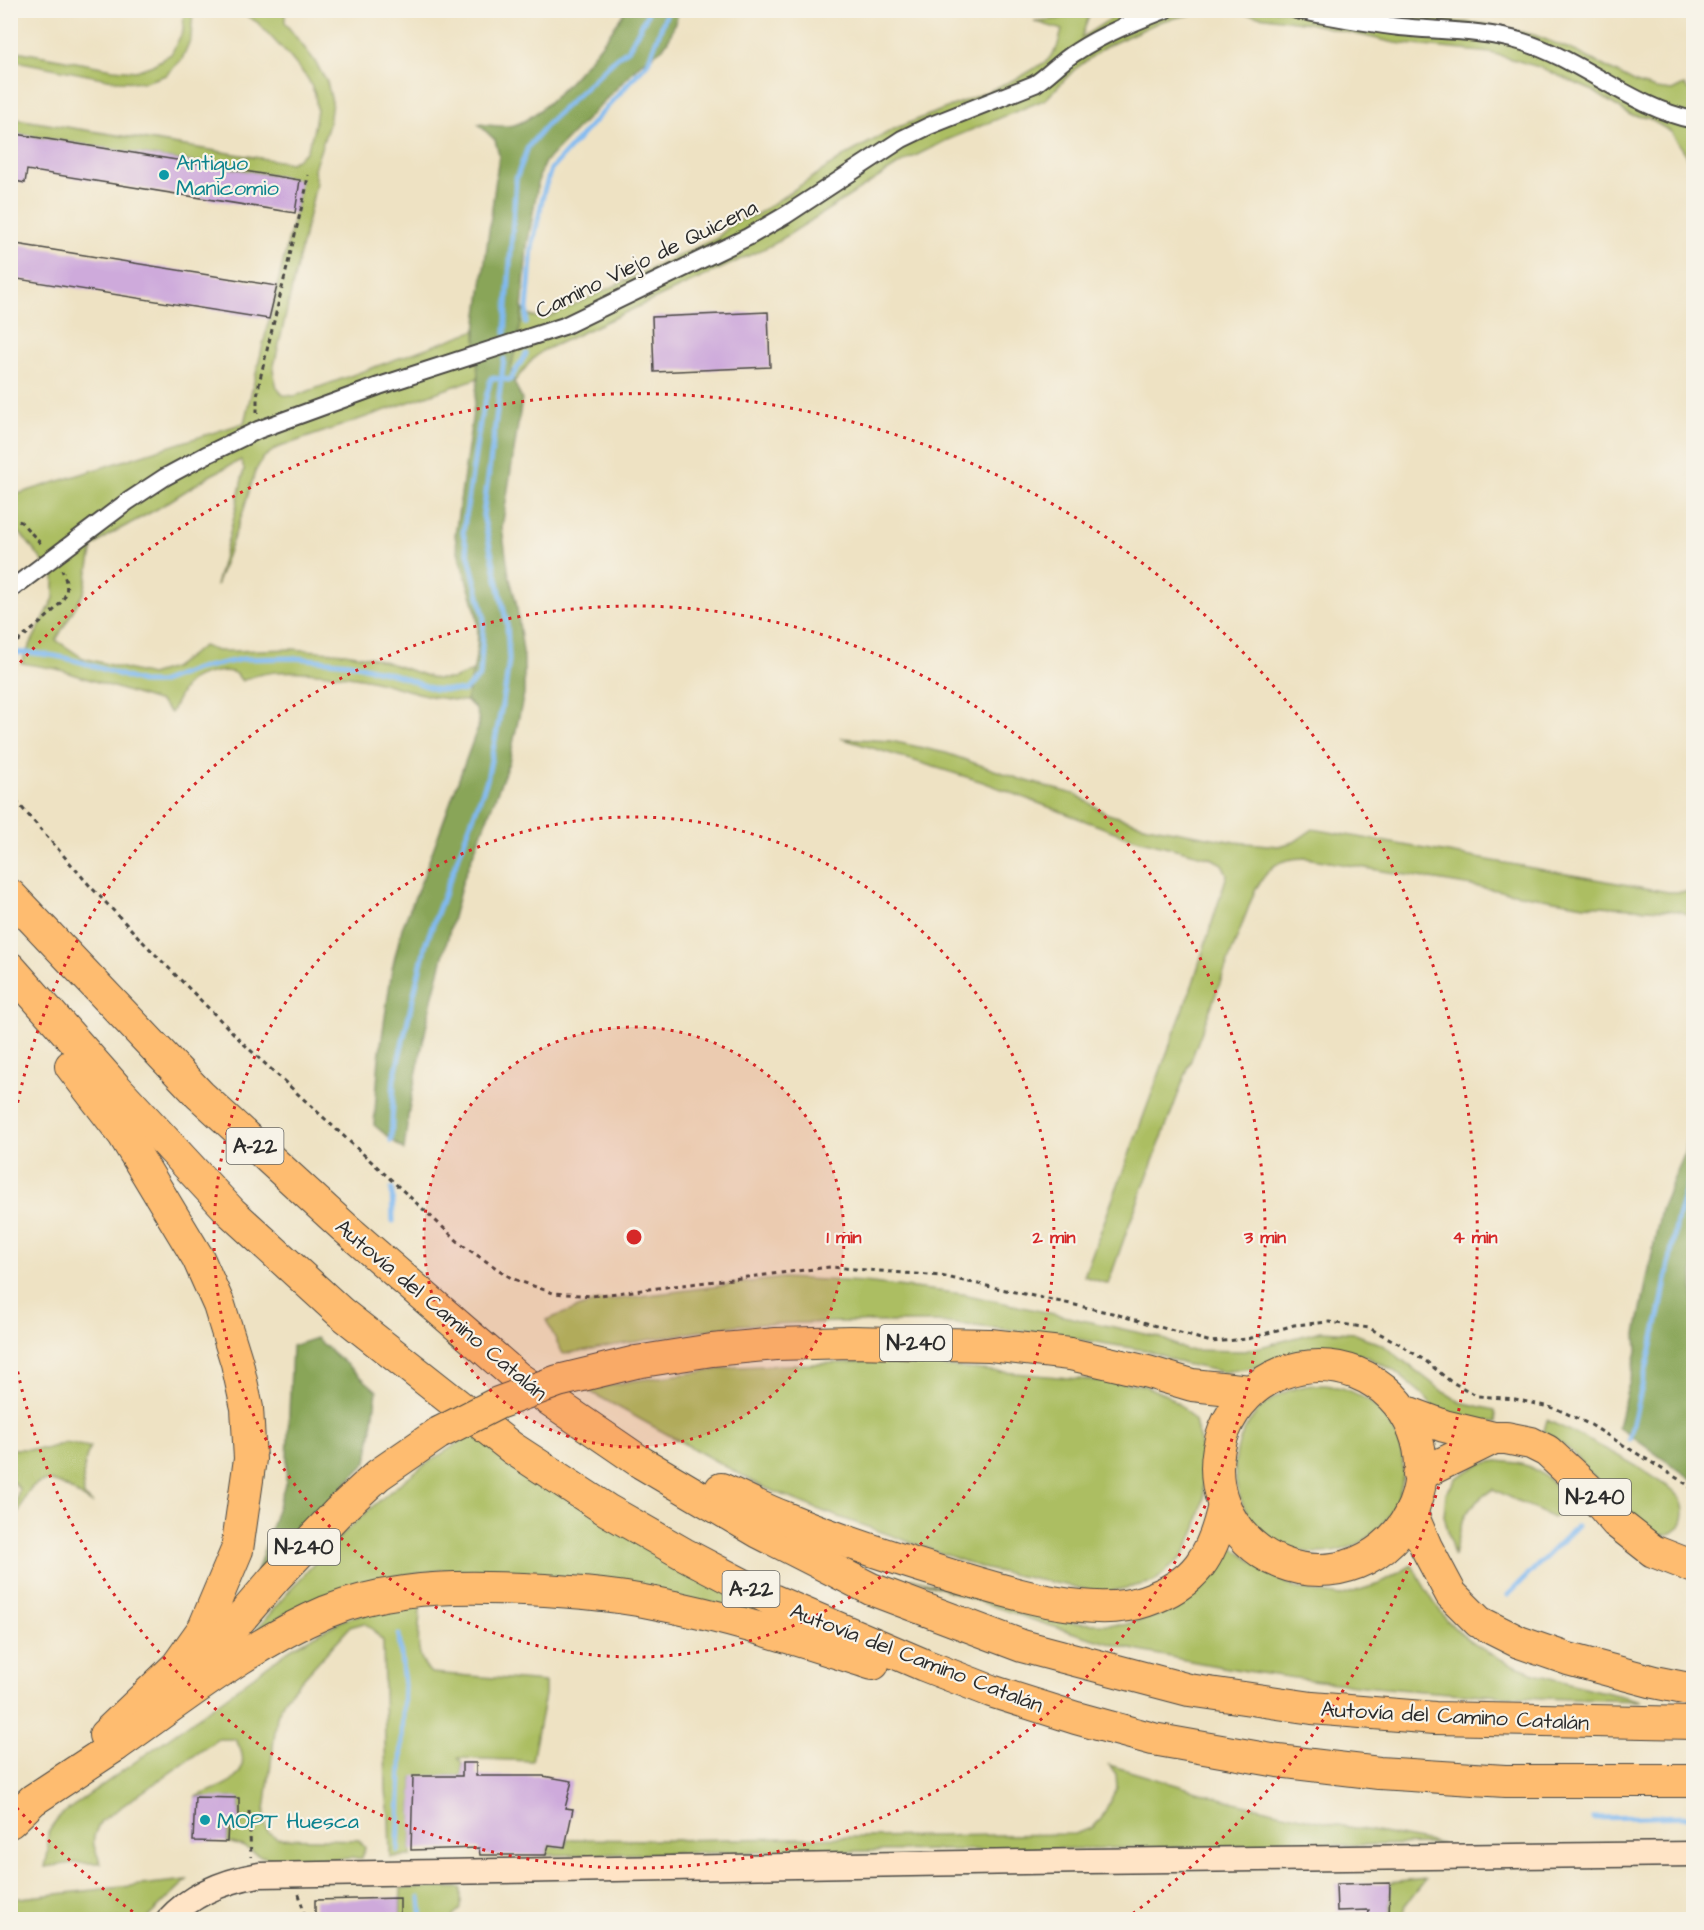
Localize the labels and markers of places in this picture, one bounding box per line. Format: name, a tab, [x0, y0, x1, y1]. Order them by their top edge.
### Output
place label: Antiguo Manicomio	[176, 148, 279, 204]
marker: Antiguo Manicomio	[157, 168, 171, 182]
centre of rings	[624, 1227, 644, 1247]
place label: MOPT Huesca	[217, 1806, 359, 1837]
marker: MOPT Huesca	[198, 1813, 212, 1827]

